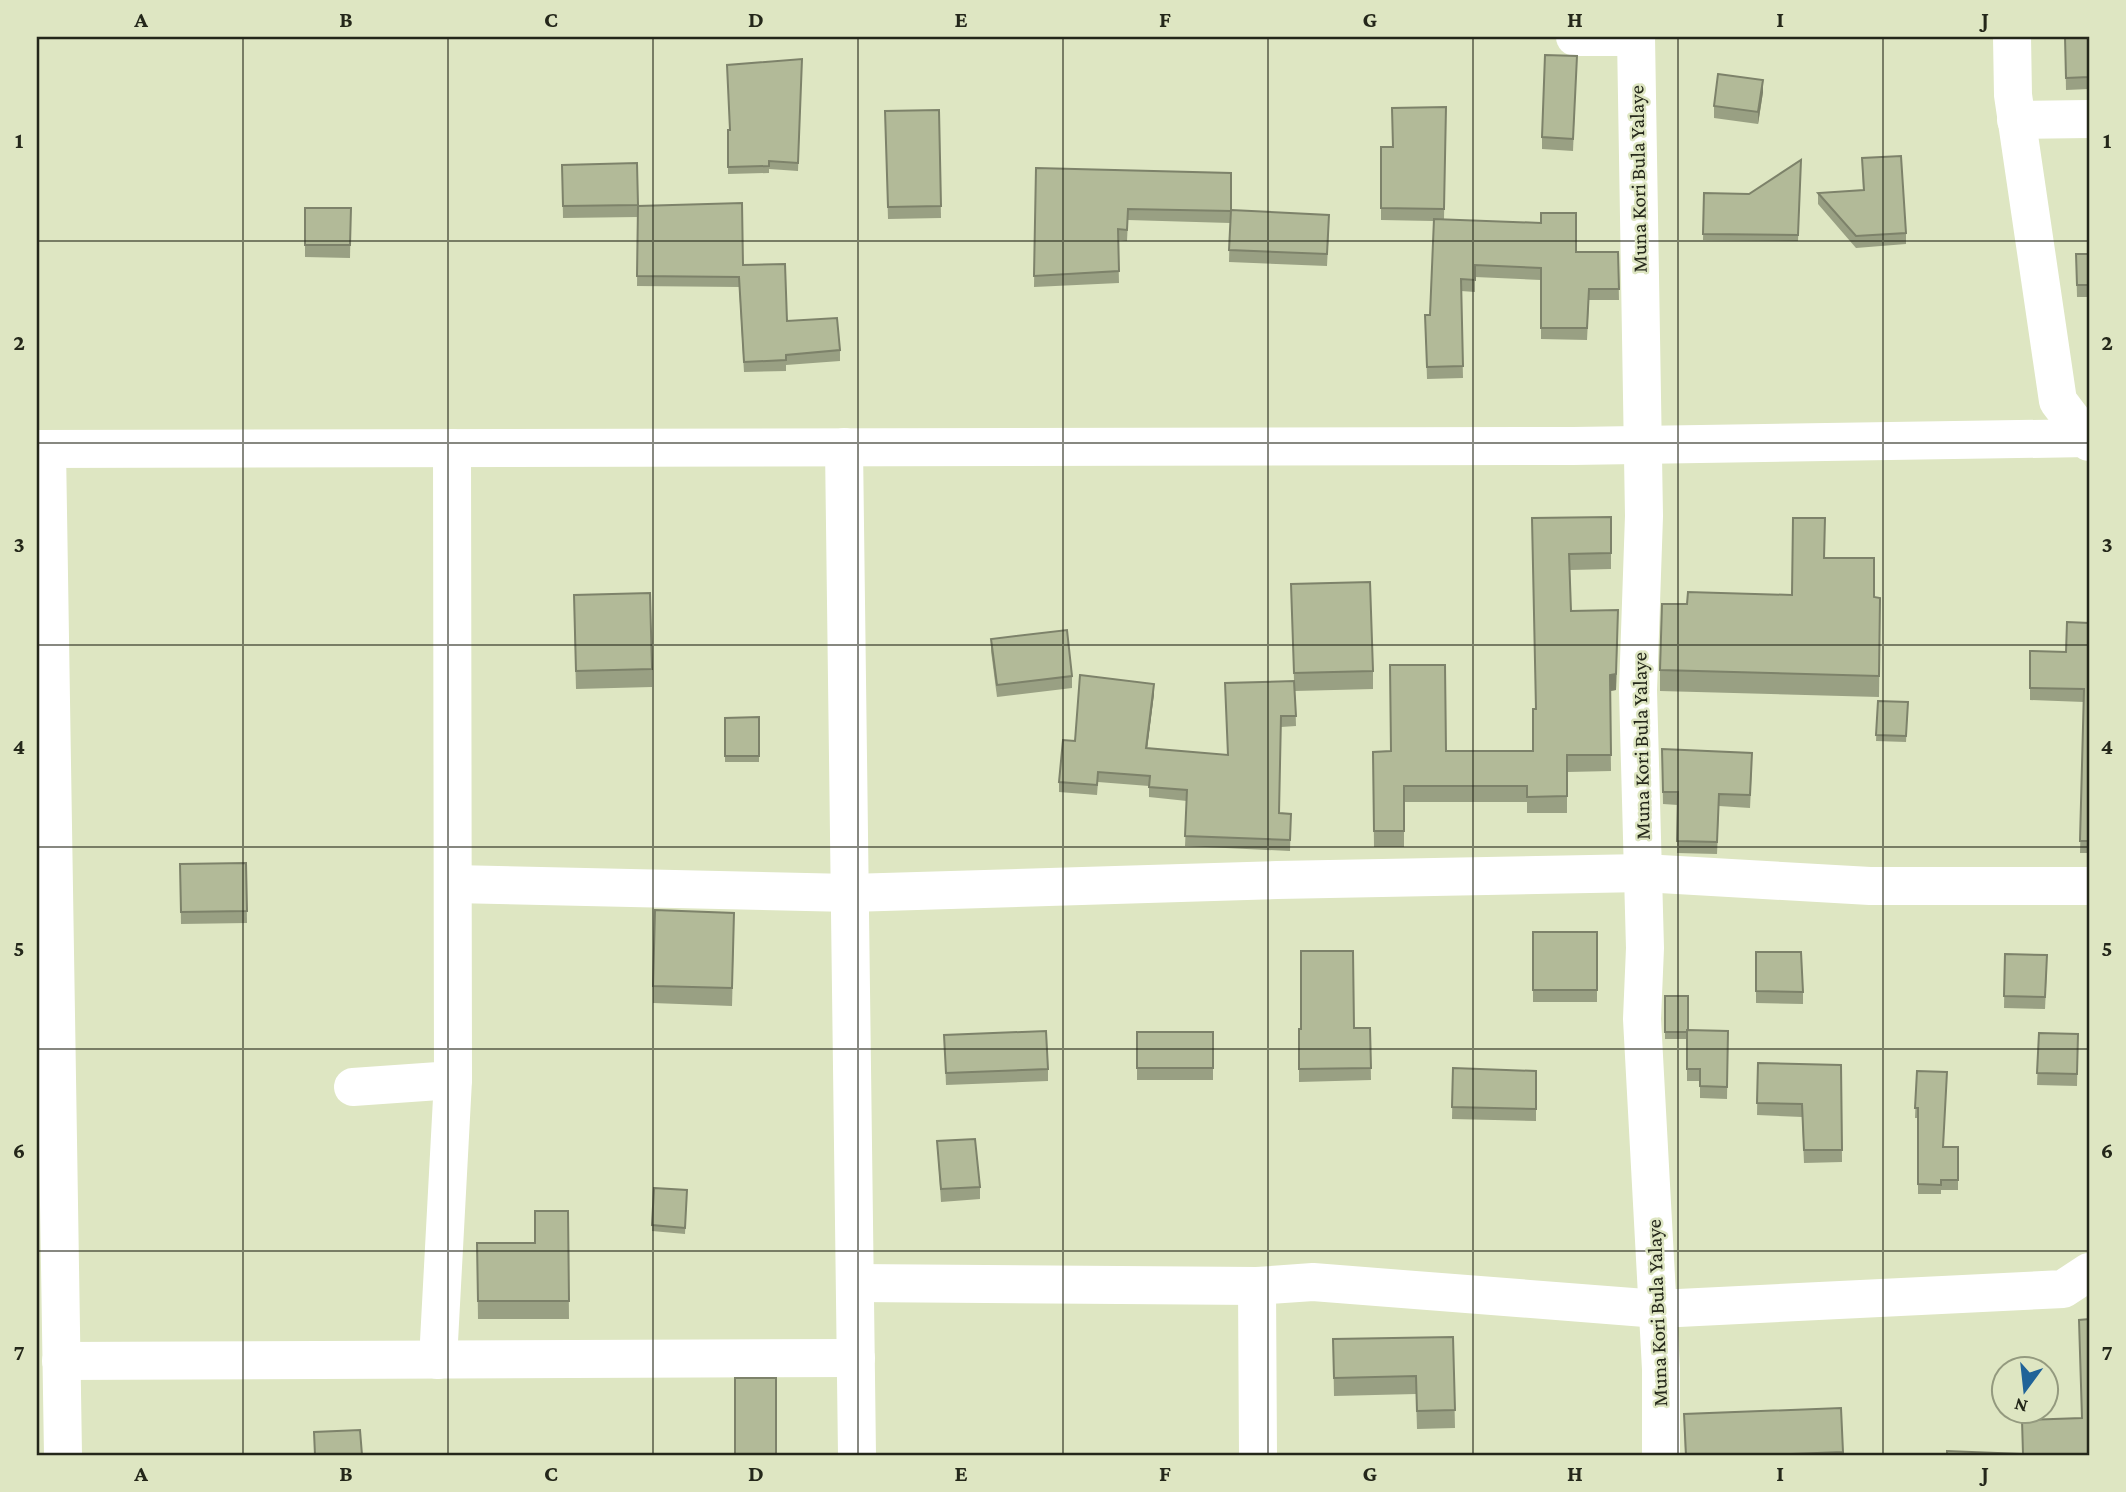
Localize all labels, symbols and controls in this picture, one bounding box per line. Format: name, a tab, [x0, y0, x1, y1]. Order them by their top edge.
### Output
text: A	[133, 6, 148, 32]
text: B	[339, 6, 353, 32]
text: C	[544, 6, 558, 32]
text: D	[748, 6, 764, 32]
text: E	[954, 6, 968, 32]
text: F	[1159, 6, 1171, 32]
text: G	[1363, 6, 1378, 32]
text: H	[1567, 6, 1583, 32]
text: I	[1776, 6, 1784, 32]
text: J	[1979, 6, 1989, 32]
street label: Muna Kori Bula Yalaye	[1624, 85, 1652, 273]
text: 1	[15, 127, 24, 153]
text: 1	[2103, 127, 2112, 153]
text: 2	[13, 329, 25, 355]
text: 2	[2101, 329, 2113, 355]
text: 3	[13, 531, 25, 557]
text: 3	[2101, 531, 2113, 557]
street label: Muna Kori Bula Yalaye	[1627, 652, 1655, 840]
text: 4	[13, 733, 25, 759]
text: 4	[2101, 733, 2113, 759]
text: 5	[13, 935, 25, 961]
text: 5	[2101, 935, 2113, 961]
text: 6	[13, 1137, 25, 1163]
text: 6	[2101, 1137, 2113, 1163]
street label: Muna Kori Bula Yalaye	[1642, 1219, 1672, 1407]
text: 7	[13, 1339, 25, 1365]
text: 7	[2101, 1339, 2113, 1365]
north arrow	[1990, 1356, 2060, 1426]
text: N	[2012, 1394, 2030, 1418]
text: A	[133, 1460, 148, 1486]
text: B	[339, 1460, 353, 1486]
text: C	[544, 1460, 558, 1486]
text: D	[748, 1460, 764, 1486]
text: E	[954, 1460, 968, 1486]
text: F	[1159, 1460, 1171, 1486]
text: G	[1363, 1460, 1378, 1486]
text: H	[1567, 1460, 1583, 1486]
text: I	[1776, 1460, 1784, 1486]
text: J	[1979, 1460, 1989, 1486]

